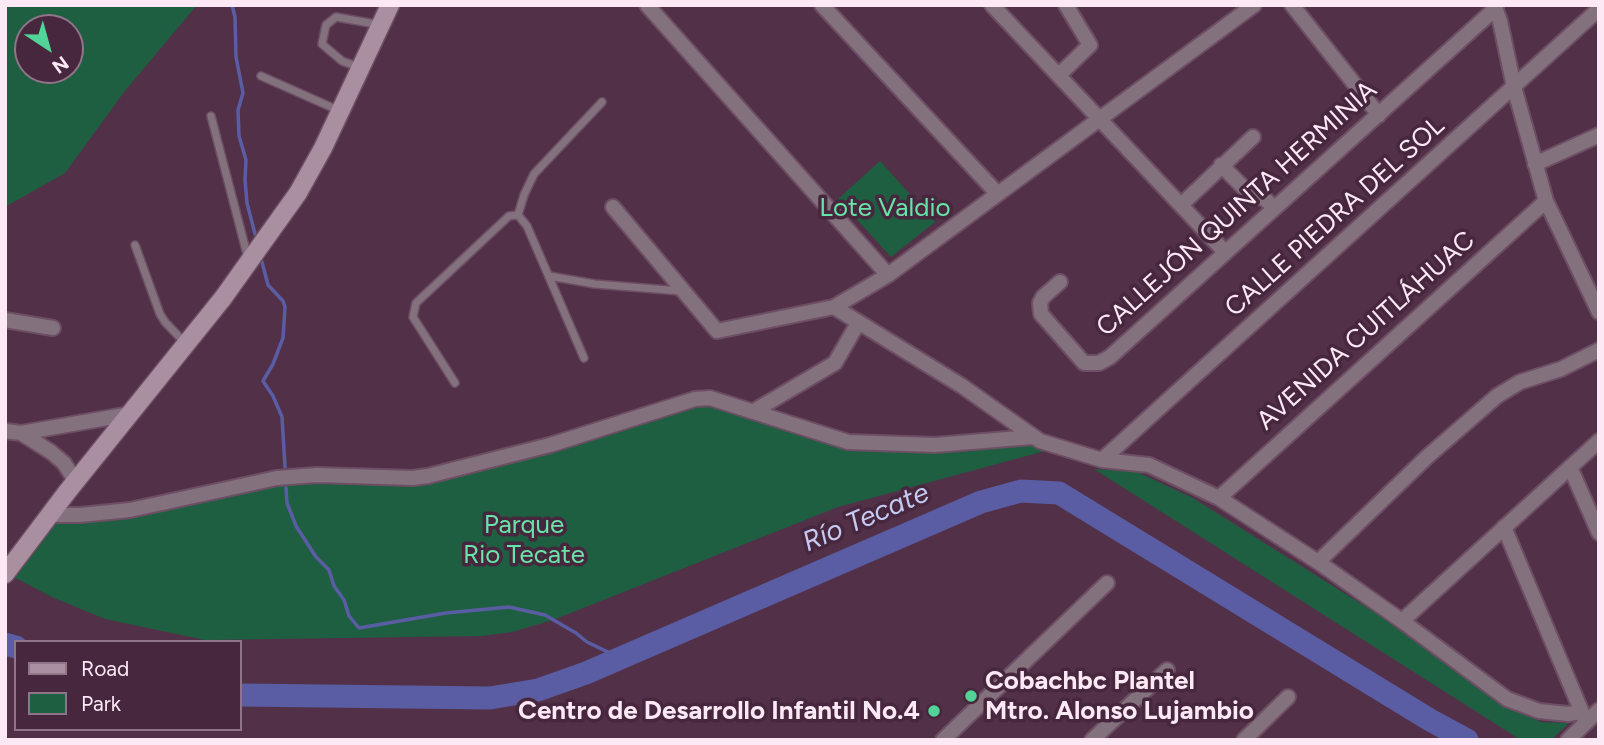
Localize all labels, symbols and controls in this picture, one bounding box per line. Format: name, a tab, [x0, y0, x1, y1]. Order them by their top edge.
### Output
north arrow	[14, 14, 84, 84]
text: N	[48, 51, 73, 78]
street label: CALLEJÓN QUINTA HERMINIA	[1090, 75, 1384, 343]
street label: CALLE PIEDRA DEL SOL	[1219, 110, 1451, 324]
park label: Lote Valdio	[819, 192, 951, 224]
street label: AVENIDA CUITLÁHUAC	[1251, 225, 1481, 437]
water label: Río Tecate	[798, 476, 934, 560]
park label: Parque Rio Tecate	[463, 509, 585, 570]
legend	[14, 640, 242, 731]
text: Road	[81, 656, 129, 681]
place label: Cobachbc Plantel Mtro. Alonso Lujambio	[985, 665, 1254, 726]
marker: Cobachbc Plantel Mtro. Alonso Lujambio	[963, 688, 979, 704]
text: Park	[81, 691, 121, 716]
place label: Centro de Desarrollo Infantil No.4	[518, 695, 920, 727]
marker: Centro de Desarrollo Infantil No.4	[926, 703, 942, 719]

